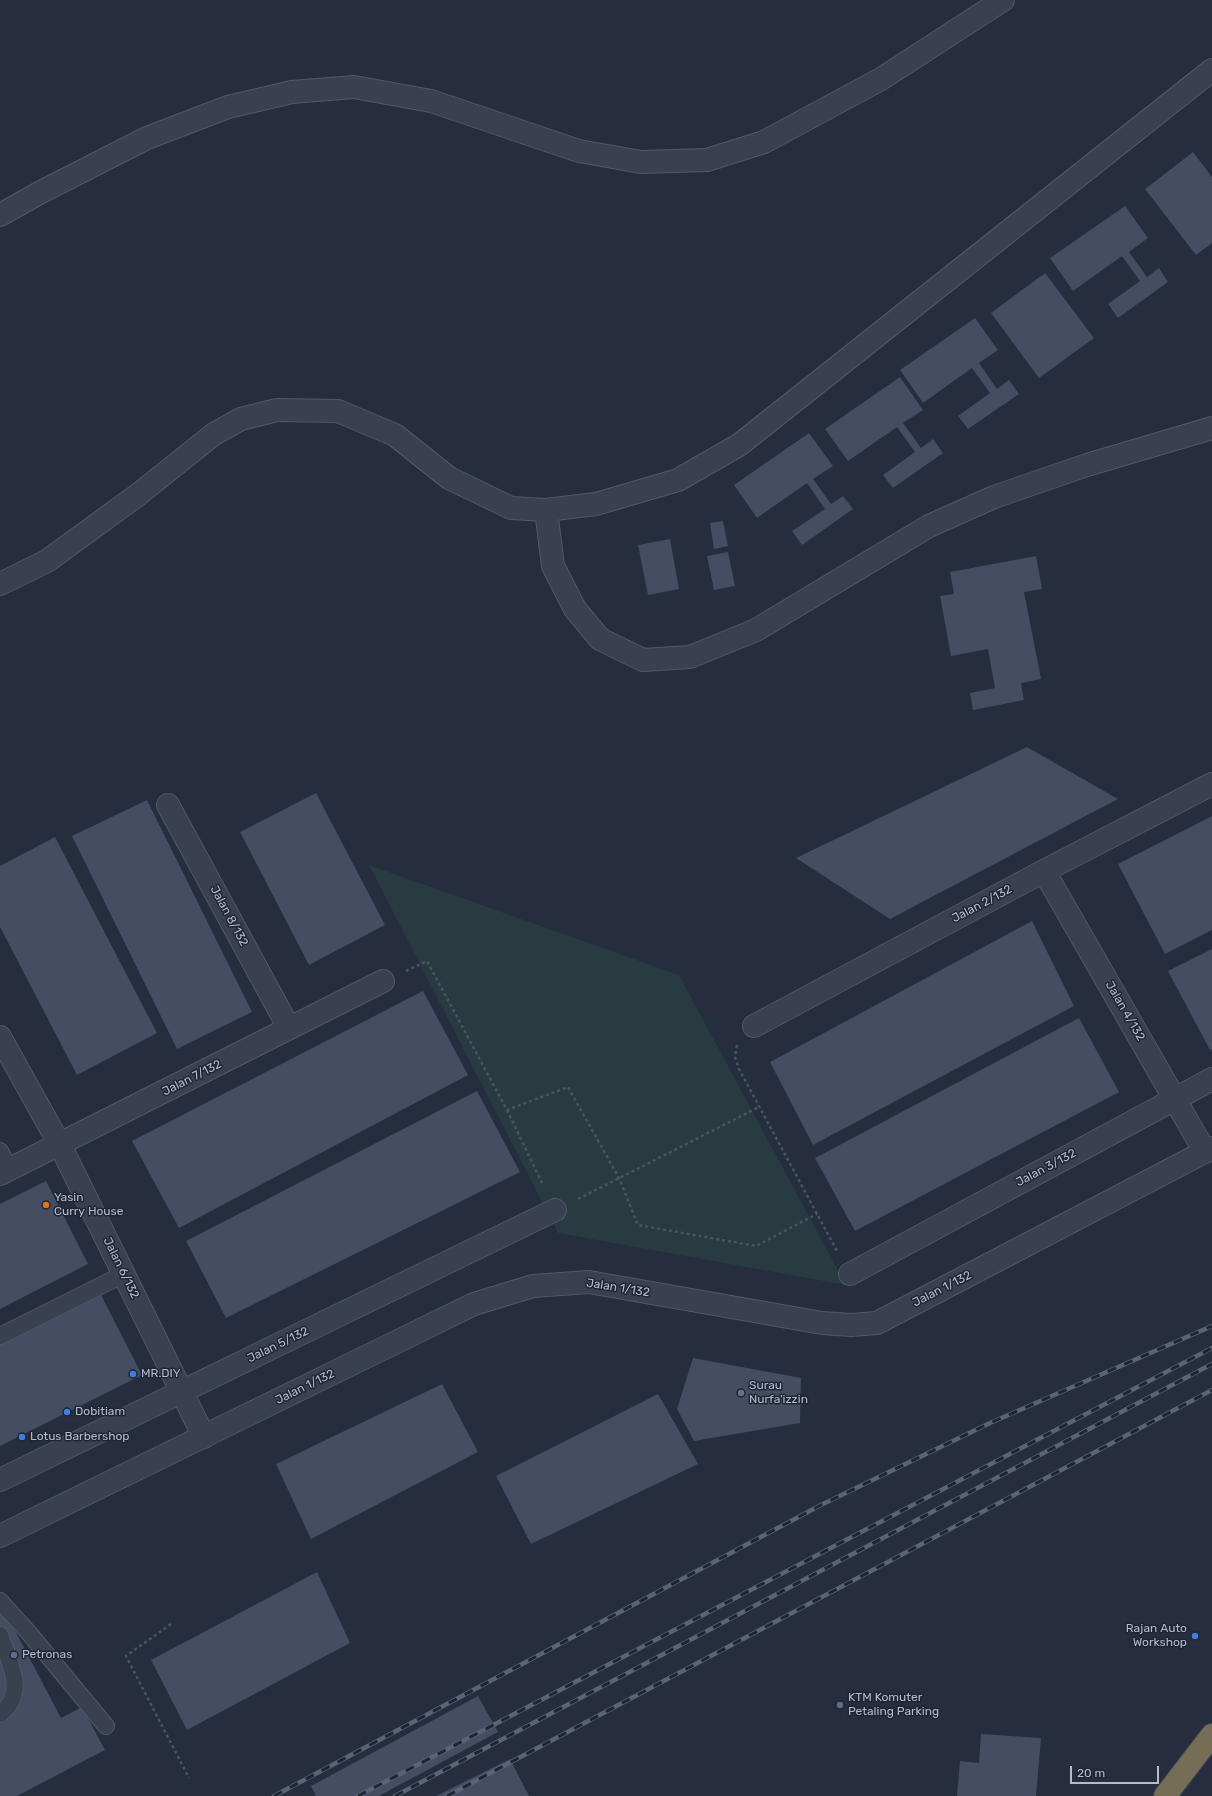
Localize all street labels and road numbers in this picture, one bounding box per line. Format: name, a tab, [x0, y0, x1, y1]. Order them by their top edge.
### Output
street label: Jalan 2/132	[949, 882, 1015, 926]
street label: Jalan 8/132	[207, 883, 251, 949]
street label: Jalan 4/132	[1102, 979, 1148, 1043]
street label: Jalan 7/132	[160, 1057, 224, 1099]
street label: Jalan 3/132	[1013, 1146, 1079, 1190]
street label: Jalan 6/132	[100, 1235, 142, 1301]
street label: Jalan 1/132	[910, 1268, 974, 1310]
street label: Jalan 1/132	[585, 1276, 651, 1300]
street label: Jalan 5/132	[245, 1324, 311, 1366]
street label: Jalan 1/132	[273, 1366, 337, 1408]

